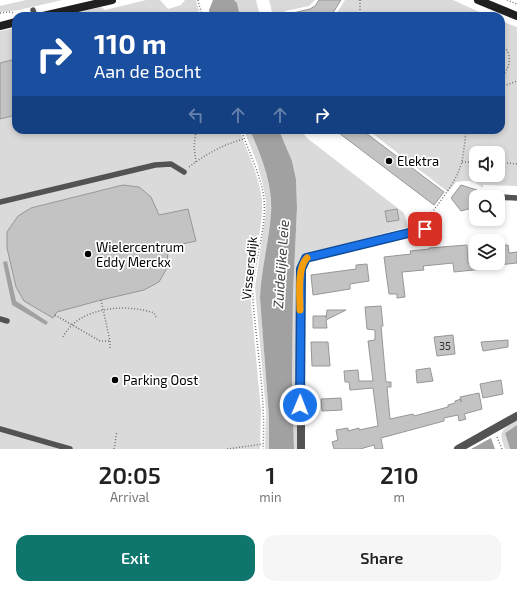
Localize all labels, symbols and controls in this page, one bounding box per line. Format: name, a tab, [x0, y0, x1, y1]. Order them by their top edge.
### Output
text: 110 m	[94, 26, 167, 60]
icon: right	[28, 28, 80, 80]
text: Aan de Bocht	[94, 60, 201, 82]
icon: left	[185, 104, 207, 126]
icon: ahead	[227, 104, 249, 126]
icon: ahead	[269, 104, 291, 126]
icon: right	[311, 104, 333, 126]
map controls	[469, 146, 505, 270]
button: sound	[469, 146, 505, 182]
place label: Elektra	[397, 153, 439, 169]
marker: Elektra	[384, 156, 394, 166]
button: search	[469, 190, 505, 226]
pin	[408, 212, 442, 246]
water label: Zuidelijke Leie	[269, 218, 292, 309]
icon: arrive	[414, 218, 436, 240]
button: layers	[469, 234, 505, 270]
street label: Vissersdijk	[238, 235, 260, 301]
place label: Wielercentrum Eddy Merckx	[96, 239, 184, 270]
marker: Wielercentrum Eddy Merckx	[83, 249, 93, 259]
house number: 35	[439, 339, 451, 352]
place label: Parking Oost	[123, 372, 198, 388]
marker: Parking Oost	[110, 375, 120, 385]
position arrow	[279, 384, 321, 426]
text: 20:05	[98, 460, 161, 489]
text: 1	[265, 460, 275, 489]
text: 210	[380, 460, 419, 489]
text: Arrival	[110, 489, 149, 505]
text: min	[259, 489, 282, 505]
text: m	[394, 489, 405, 505]
button: Exit	[16, 535, 255, 581]
button: Share	[263, 535, 501, 581]

